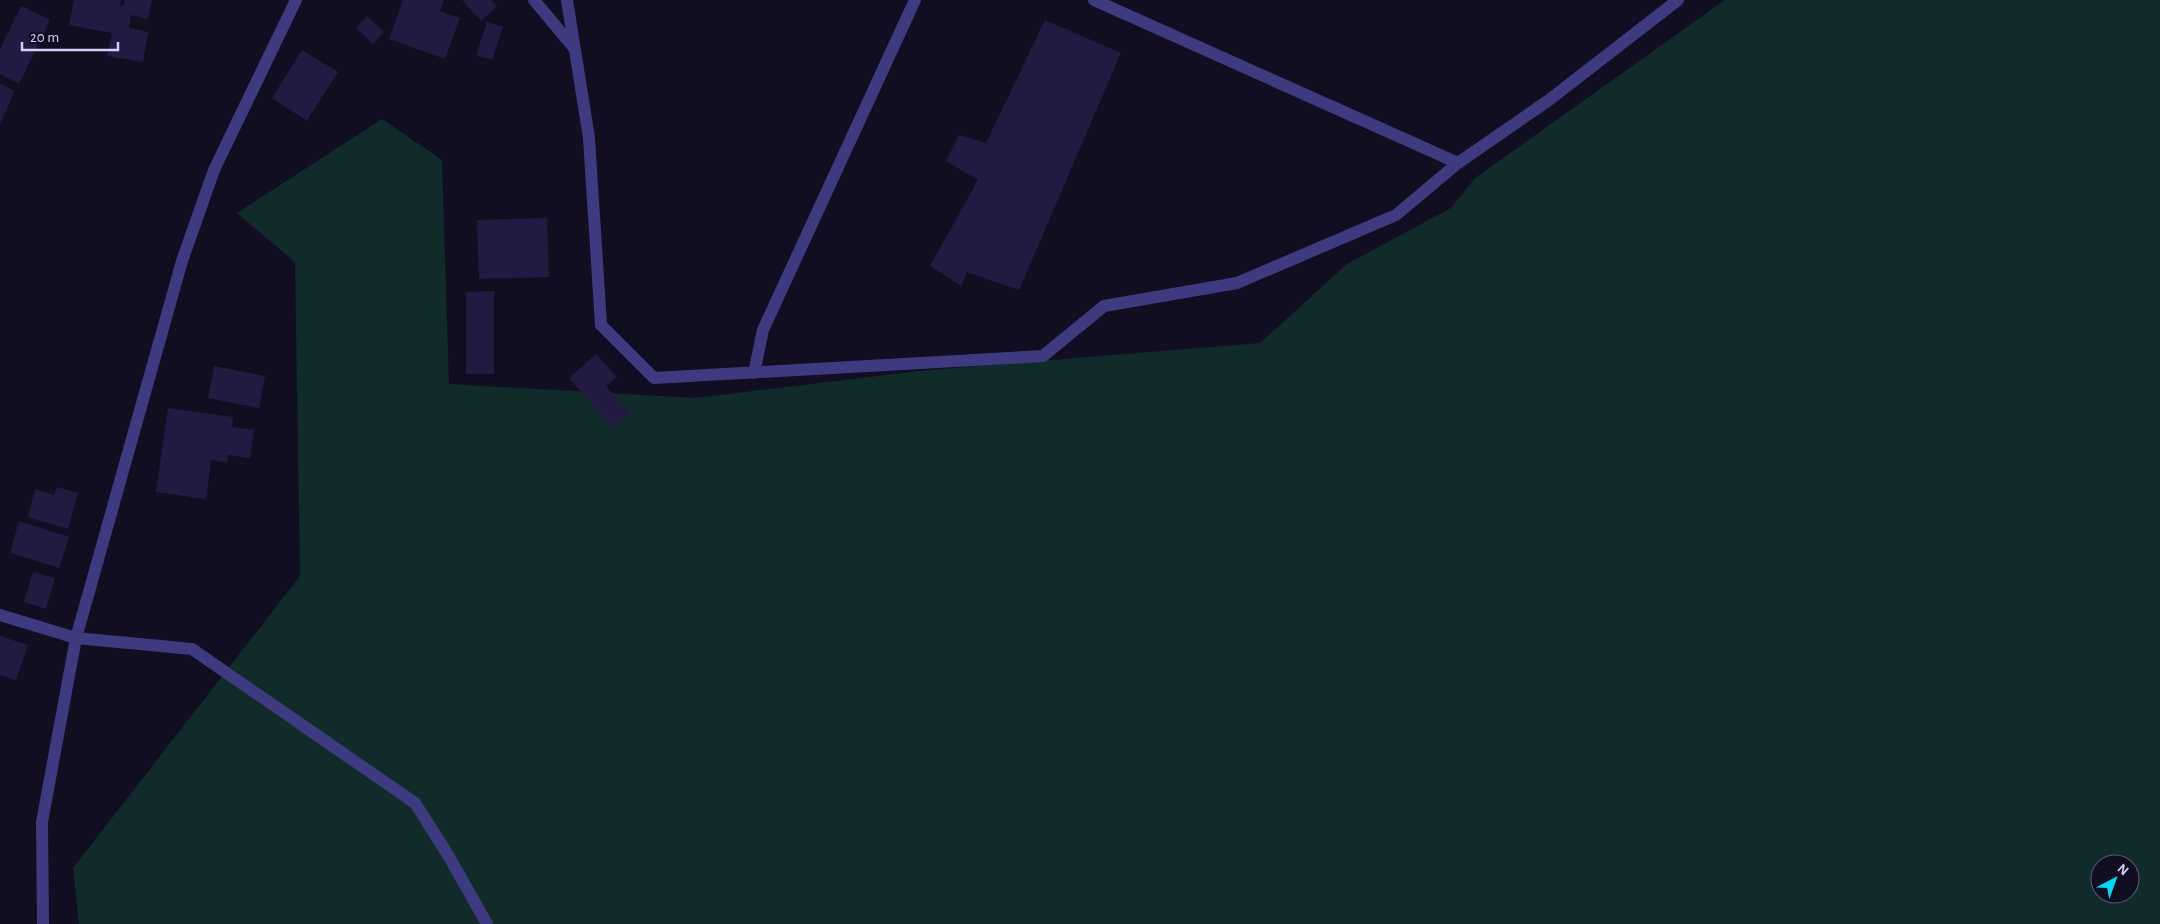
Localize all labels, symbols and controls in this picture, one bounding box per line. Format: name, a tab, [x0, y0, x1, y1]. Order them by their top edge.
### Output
scale bar	[22, 20, 119, 52]
text: 20 m	[30, 30, 59, 45]
north arrow	[2090, 854, 2140, 904]
text: N	[2115, 861, 2131, 878]

